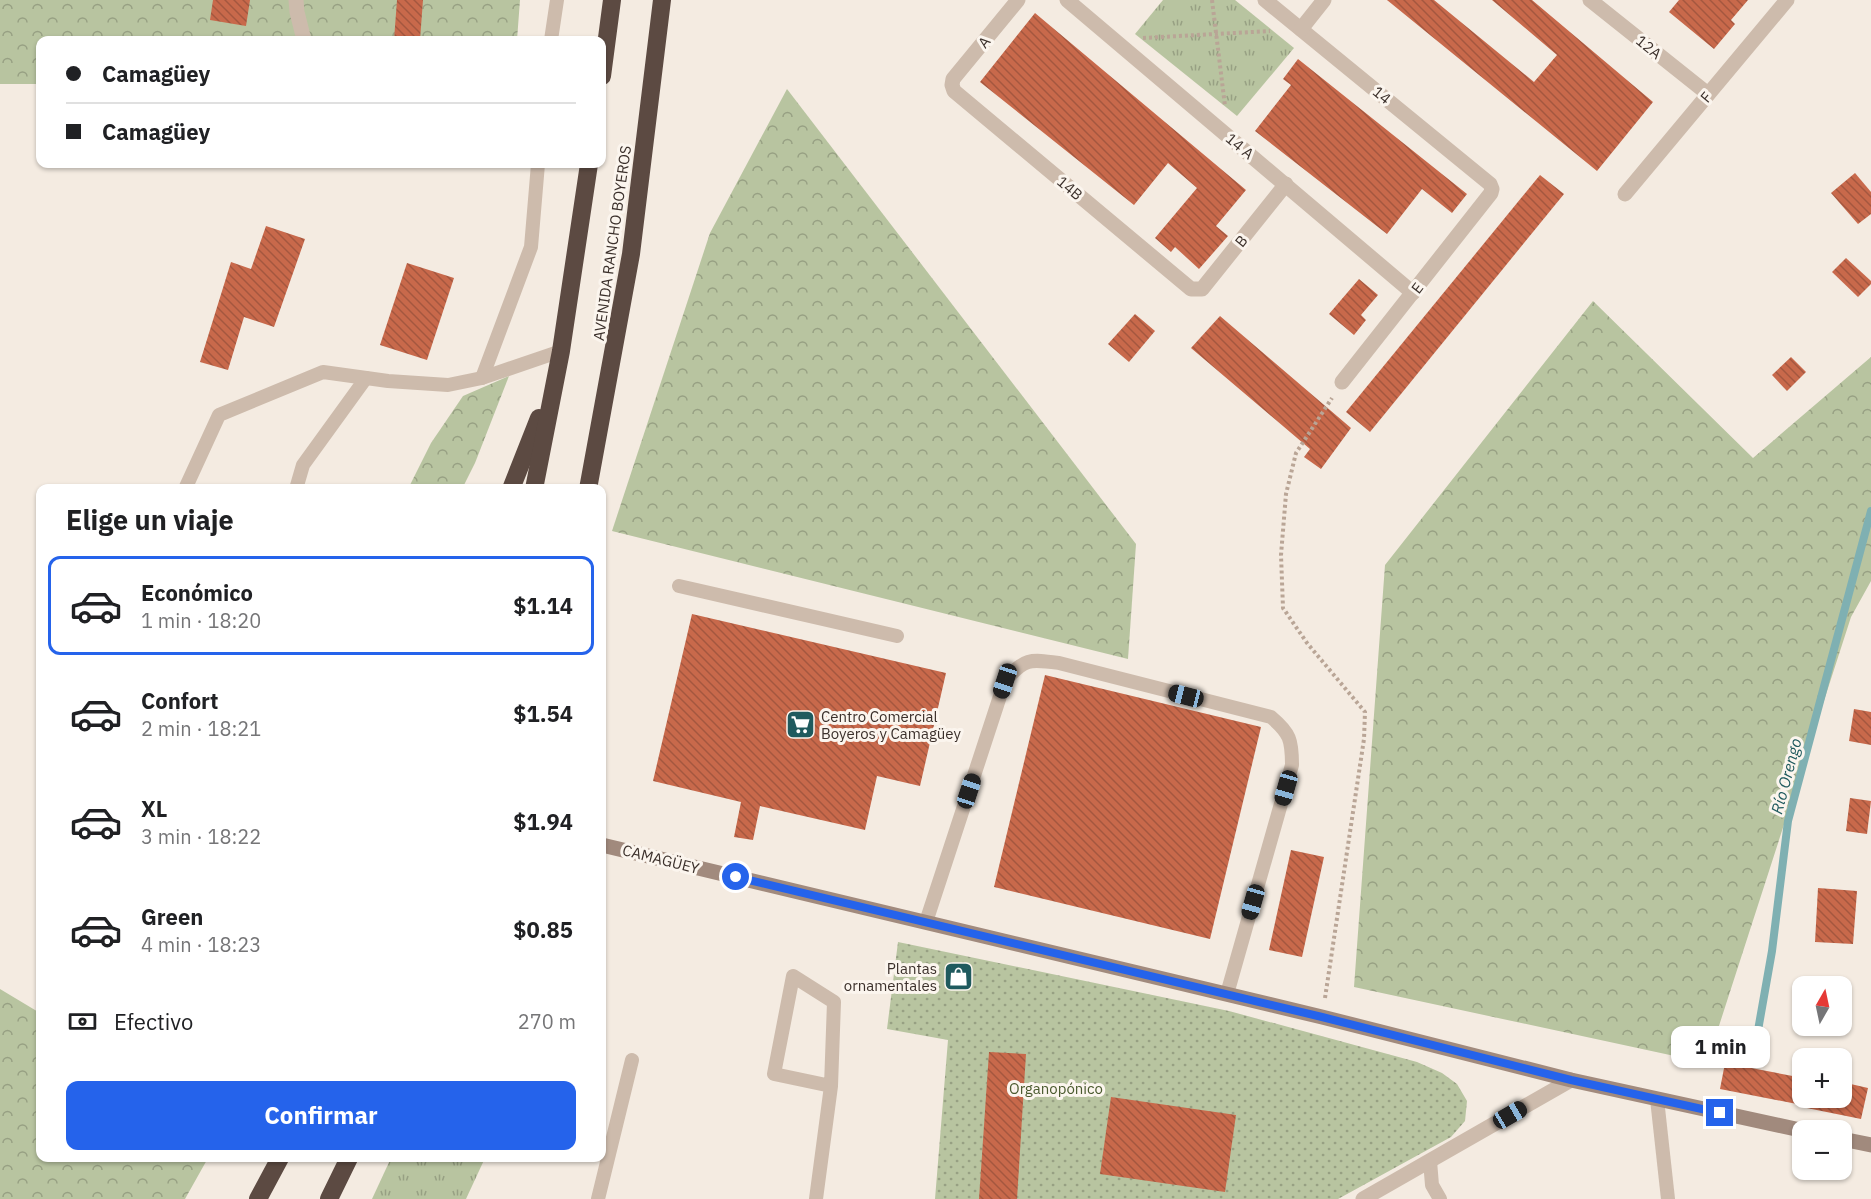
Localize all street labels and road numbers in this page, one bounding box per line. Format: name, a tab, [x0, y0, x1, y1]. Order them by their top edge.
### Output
street label: 12A	[1632, 31, 1666, 63]
street label: A	[974, 32, 995, 52]
street label: 14	[1369, 82, 1395, 108]
street label: F	[1696, 88, 1716, 106]
street label: 14 A	[1222, 129, 1258, 164]
street label: AVENIDA RANCHO BOYEROS	[589, 144, 635, 342]
street label: 14B	[1053, 172, 1087, 204]
street label: B	[1231, 231, 1251, 251]
street label: E	[1407, 279, 1427, 297]
street label: CAMAGÜEY	[621, 840, 701, 878]

